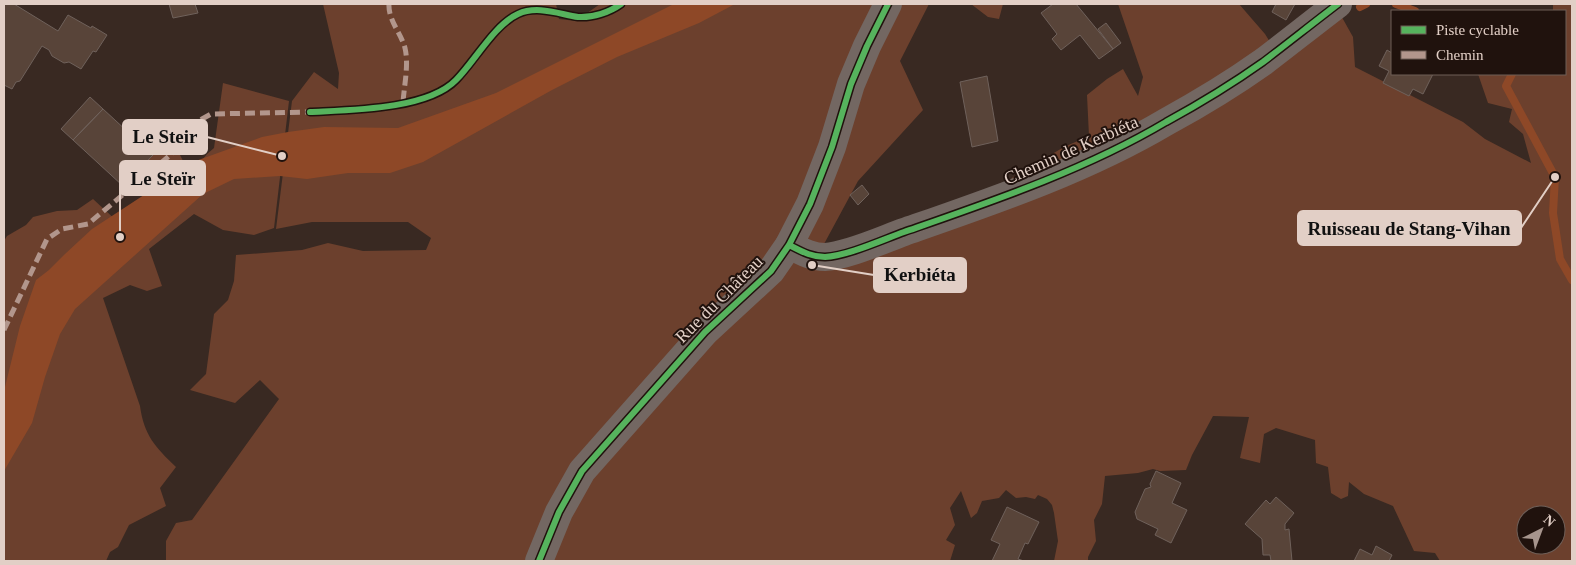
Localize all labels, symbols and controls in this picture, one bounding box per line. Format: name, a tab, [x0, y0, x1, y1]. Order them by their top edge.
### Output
legend	[1391, 10, 1566, 75]
text: Piste cyclable	[1436, 22, 1519, 38]
text: Chemin	[1436, 47, 1484, 63]
street label: Chemin de Kerbiéta	[1001, 111, 1141, 189]
callout: Le Steir	[123, 120, 207, 154]
text: Le Steir	[133, 126, 198, 147]
callout: Le Steïr	[120, 161, 205, 195]
text: Le Steïr	[131, 168, 196, 189]
callout: Ruisseau de Stang-Vihan	[1298, 211, 1521, 245]
text: Ruisseau de Stang-Vihan	[1307, 218, 1511, 239]
street label: Rue du Château	[671, 251, 767, 347]
callout: Kerbiéta	[874, 258, 966, 292]
text: Kerbiéta	[884, 264, 956, 285]
north arrow	[1516, 505, 1566, 555]
text: N	[1541, 512, 1558, 530]

